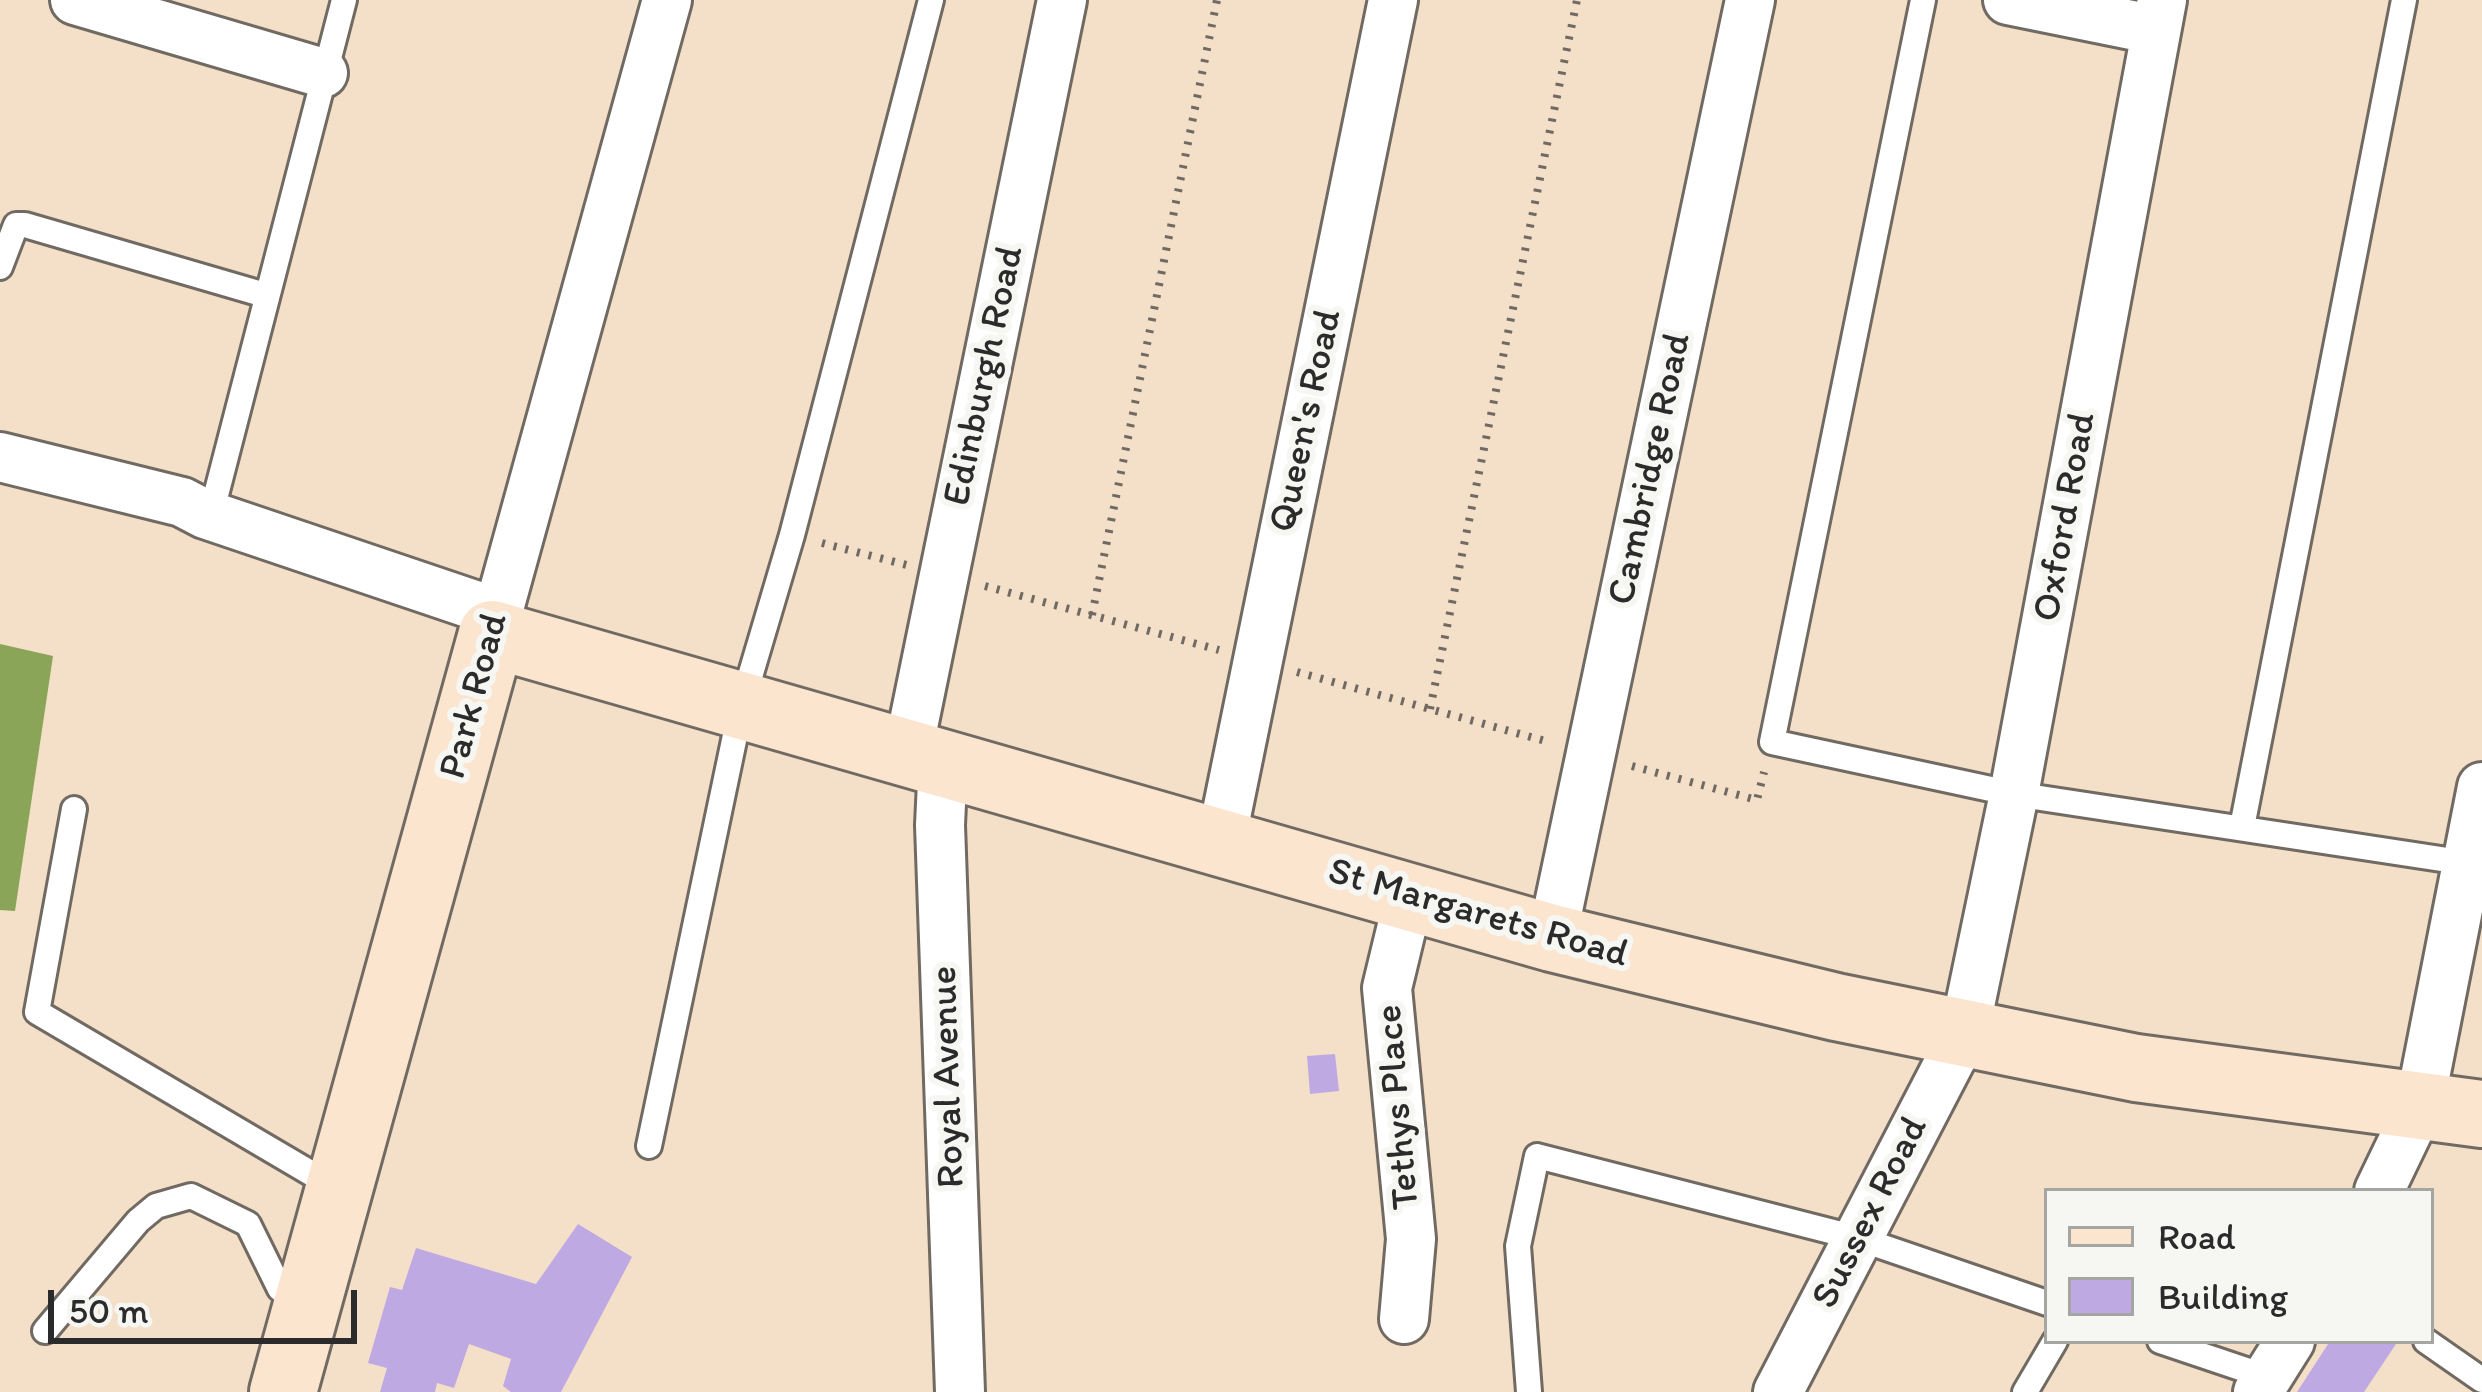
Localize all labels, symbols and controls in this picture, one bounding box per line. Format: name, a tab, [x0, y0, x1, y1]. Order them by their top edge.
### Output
street label: Edinburgh Road	[935, 242, 1035, 510]
street label: Queen's Road	[1261, 305, 1353, 537]
street label: Cambridge Road	[1599, 329, 1703, 609]
street label: Oxford Road	[2025, 409, 2107, 625]
street label: Park Road	[430, 608, 520, 784]
street label: St Margarets Road	[1323, 849, 1633, 979]
street label: Royal Avenue	[922, 965, 976, 1189]
street label: Tethys Place	[1367, 1003, 1431, 1211]
street label: Sussex Road	[1803, 1109, 1939, 1317]
legend	[2044, 1188, 2434, 1344]
text: Road	[2158, 1215, 2236, 1258]
scale bar	[54, 1266, 363, 1340]
text: Building	[2158, 1275, 2288, 1318]
text: 50 m	[69, 1289, 148, 1332]

